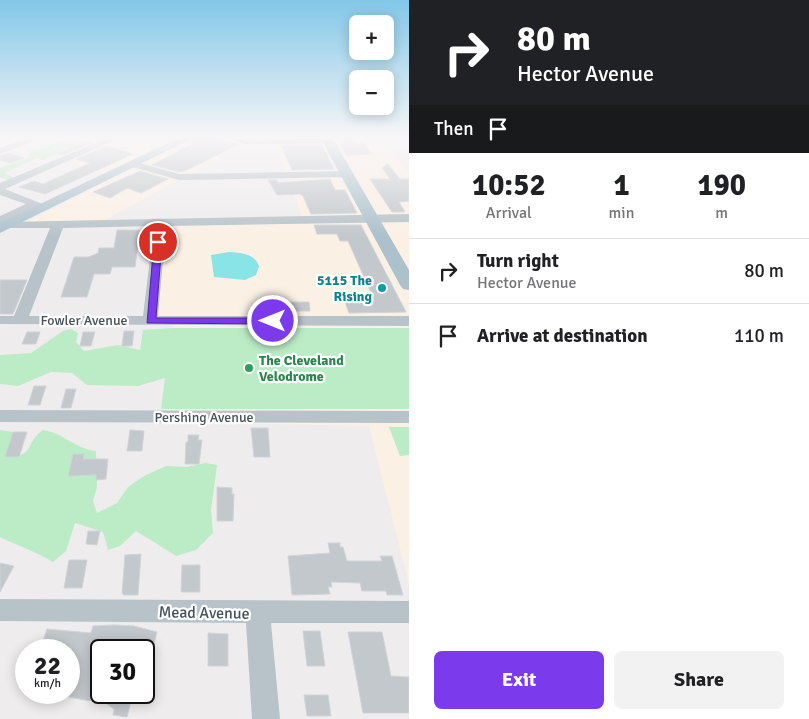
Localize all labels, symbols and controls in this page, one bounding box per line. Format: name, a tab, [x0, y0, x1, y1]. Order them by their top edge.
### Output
map controls	[349, 15, 394, 115]
button: +	[349, 15, 394, 60]
text: 80 m	[517, 17, 591, 60]
icon: right	[434, 20, 499, 85]
text: Hector Avenue	[517, 60, 654, 87]
button: −	[349, 70, 394, 115]
icon: arrive	[484, 115, 512, 143]
text: Then	[434, 117, 474, 141]
text: 10:52	[472, 167, 546, 204]
text: 1	[613, 167, 630, 204]
text: 190	[697, 167, 746, 204]
text: Arrival	[486, 203, 532, 223]
text: min	[609, 203, 634, 223]
text: m	[715, 203, 728, 223]
pin	[137, 221, 179, 263]
icon: arrive	[144, 228, 172, 256]
text: Turn right	[477, 249, 559, 273]
icon: right	[434, 257, 462, 285]
text: 80 m	[744, 259, 784, 283]
place label: 5115 The Rising	[317, 272, 372, 305]
text: Hector Avenue	[477, 273, 577, 293]
marker: 5115 The Rising	[376, 282, 388, 294]
position arrow	[246, 294, 298, 346]
street label: Fowler Avenue	[40, 312, 128, 329]
icon: arrive	[434, 322, 462, 350]
text: Arrive at destination	[477, 324, 648, 348]
text: 110 m	[734, 324, 784, 348]
place label: The Cleveland Velodrome	[259, 352, 344, 385]
marker: The Cleveland Velodrome	[243, 362, 255, 374]
street label: Pershing Avenue	[154, 409, 254, 426]
street label: Mead Avenue	[158, 602, 250, 624]
speed limit sign: 30	[90, 639, 155, 704]
text: 22	[34, 650, 61, 681]
button: Exit	[434, 651, 604, 709]
button: Share	[614, 651, 784, 709]
text: km/h	[34, 676, 61, 691]

